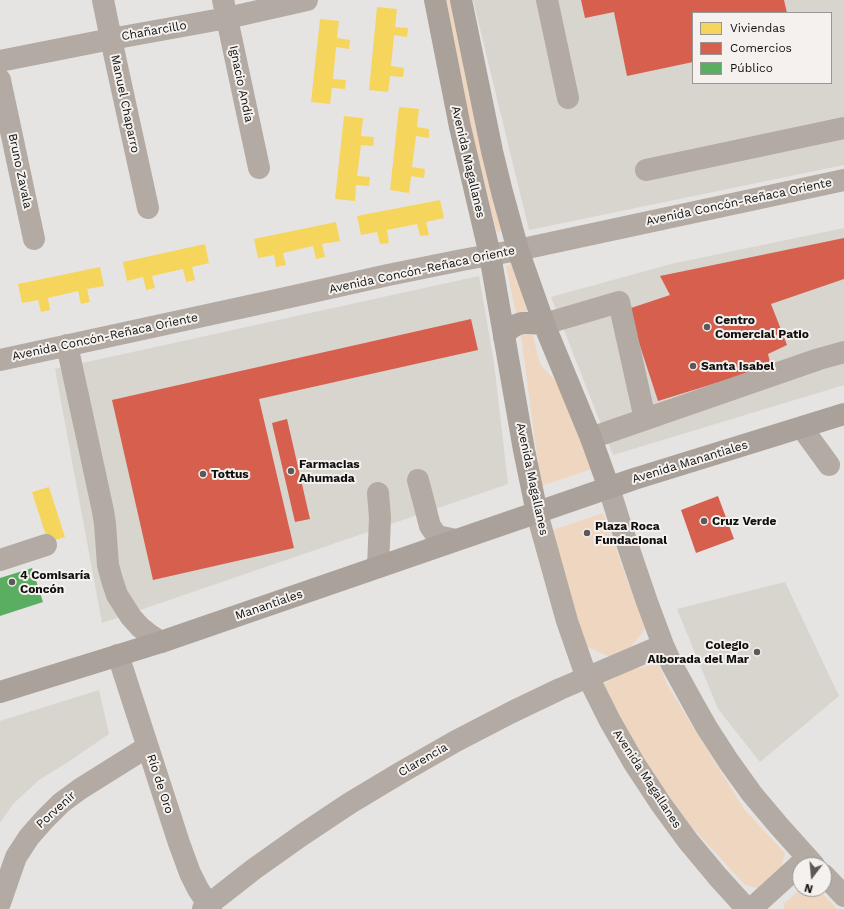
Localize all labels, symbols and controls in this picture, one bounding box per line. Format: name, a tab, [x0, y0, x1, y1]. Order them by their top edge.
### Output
legend	[692, 12, 832, 84]
street label: Chañarcillo	[120, 18, 188, 44]
text: Viviendas	[730, 21, 785, 35]
text: Comercios	[730, 41, 792, 55]
street label: Ignacio Andía	[226, 44, 256, 124]
street label: Manuel Chaparro	[108, 54, 142, 154]
text: Público	[730, 61, 773, 75]
street label: Avenida Magallanes	[448, 105, 488, 219]
street label: Bruno Zavala	[5, 132, 35, 210]
street label: Avenida Concón-Reñaca Oriente	[645, 175, 833, 229]
street label: Avenida Concón-Reñaca Oriente	[328, 243, 516, 297]
street label: Avenida Concón-Reñaca Oriente	[11, 310, 199, 364]
place label: Centro Comercial Patio	[715, 313, 809, 341]
marker: Centro Comercial Patio	[702, 322, 712, 332]
place label: Santa Isabel	[701, 359, 774, 373]
marker: Santa Isabel	[688, 361, 698, 371]
street label: Avenida Magallanes	[513, 421, 551, 537]
street label: Avenida Manantiales	[630, 438, 750, 486]
place label: Farmacias Ahumada	[299, 457, 360, 485]
marker: Farmacias Ahumada	[286, 466, 296, 476]
place label: Tottus	[211, 467, 249, 481]
marker: Tottus	[198, 469, 208, 479]
place label: Cruz Verde	[712, 514, 776, 528]
marker: Cruz Verde	[699, 516, 709, 526]
place label: Plaza Roca Fundacional	[595, 519, 667, 547]
marker: Plaza Roca Fundacional	[582, 528, 592, 538]
place label: 4 Comisaría Concón	[20, 568, 90, 596]
marker: 4 Comisaría Concón	[7, 577, 17, 587]
street label: Manantiales	[233, 587, 305, 623]
place label: Colegio Alborada del Mar	[648, 638, 749, 666]
marker: Colegio Alborada del Mar	[752, 647, 762, 657]
street label: Avenida Magallanes	[610, 727, 684, 831]
street label: Clarencia	[396, 740, 450, 780]
street label: Río de Oro	[144, 752, 176, 816]
street label: Porvenir	[33, 789, 79, 831]
north arrow	[792, 857, 832, 897]
text: N	[803, 881, 815, 895]

